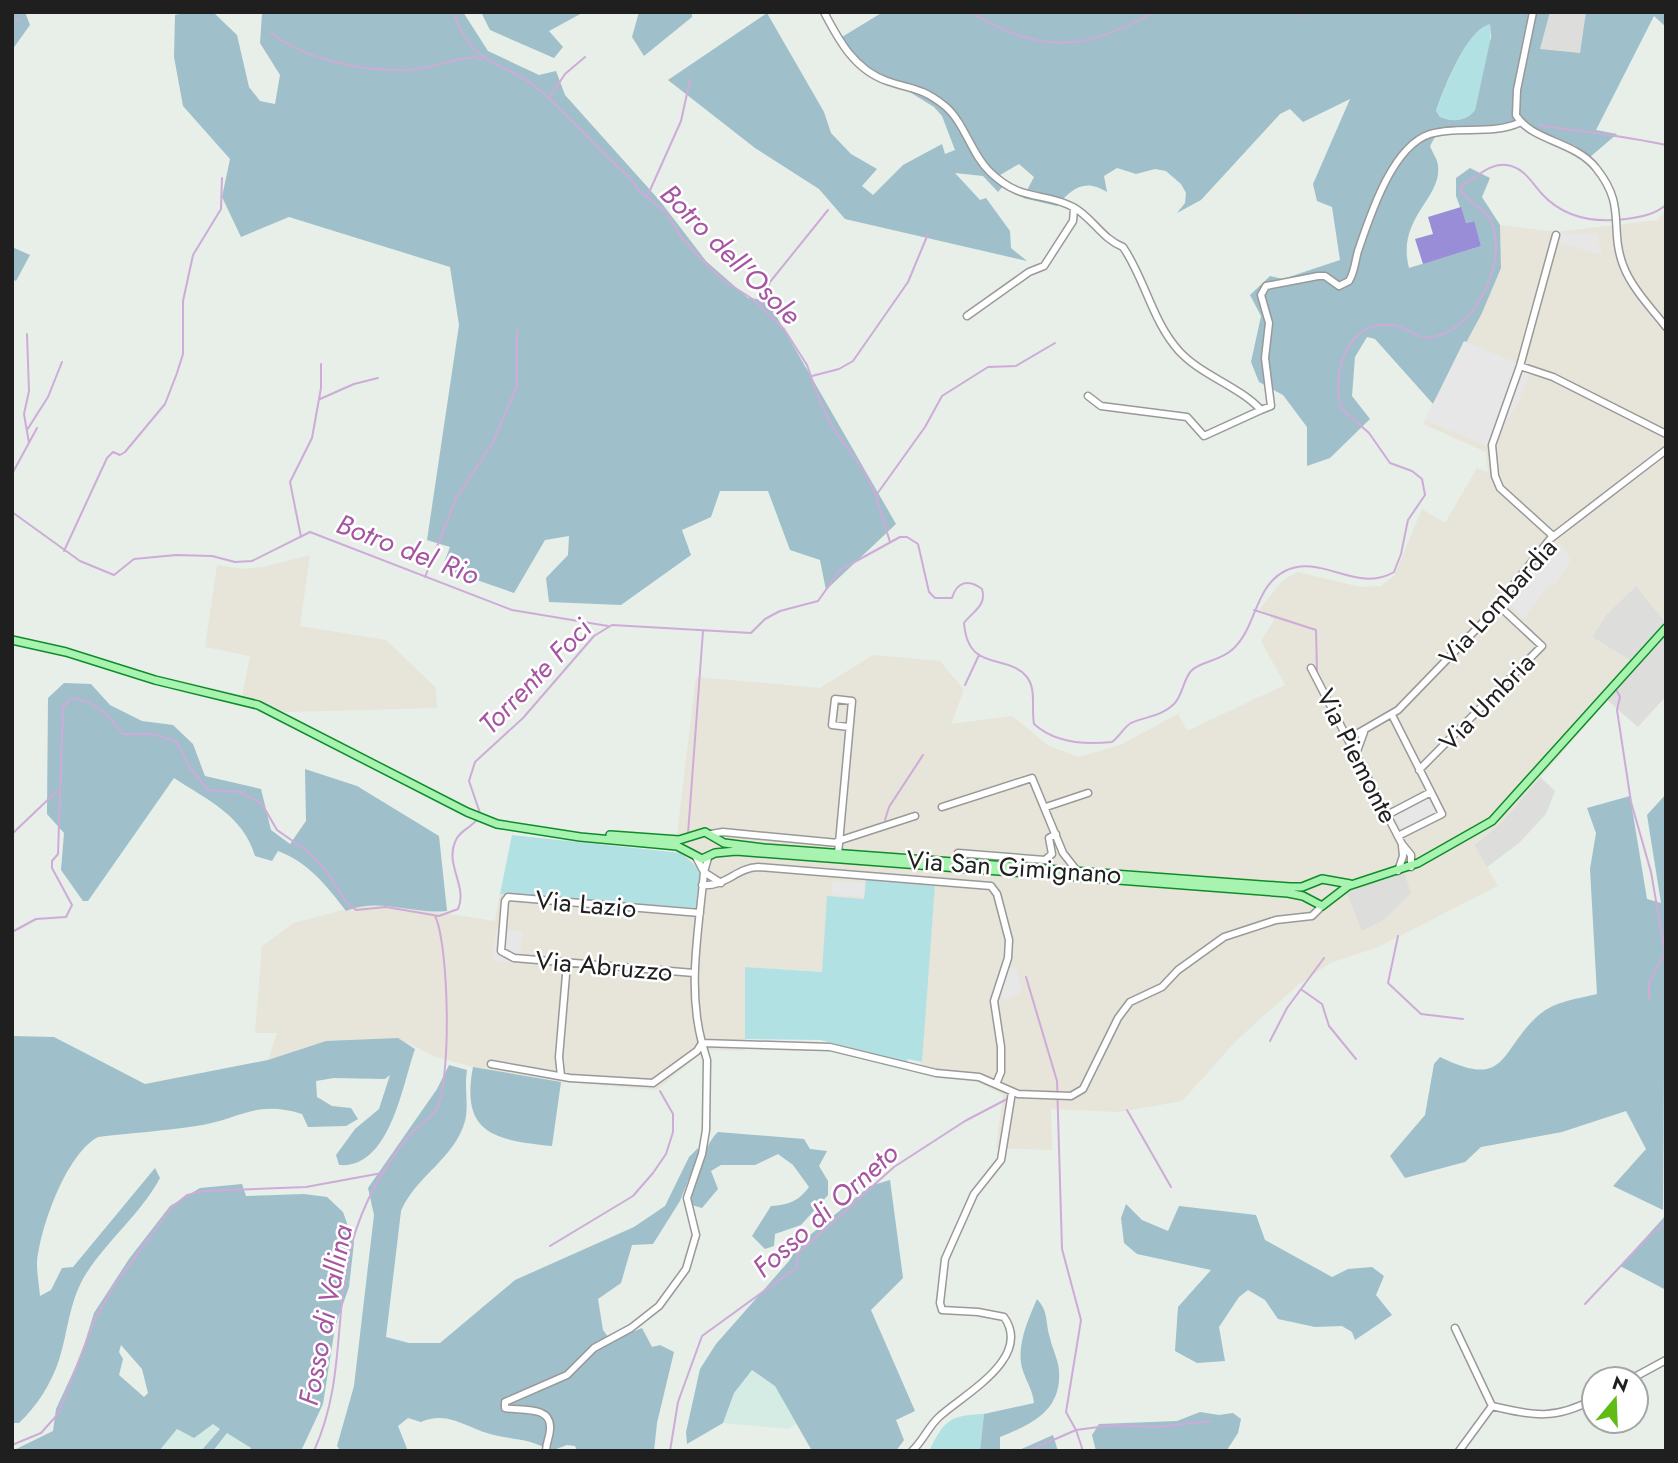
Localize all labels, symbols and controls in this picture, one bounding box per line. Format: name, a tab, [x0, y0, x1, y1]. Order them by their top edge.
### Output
water label: Botro dell'Osole	[651, 174, 811, 334]
water label: Botro del Rio	[330, 503, 485, 596]
street label: Via Lombardia	[1430, 530, 1566, 674]
water label: Torrente Foci	[469, 608, 602, 744]
street label: Via Umbria	[1430, 644, 1544, 760]
street label: Via Piemonte	[1307, 682, 1407, 830]
street label: Via San Gimignano	[905, 841, 1123, 893]
street label: Via Lazio	[534, 881, 638, 927]
street label: Via Abruzzo	[534, 941, 674, 991]
water label: Fosso di Orneto	[743, 1133, 908, 1287]
water label: Fosso di Vallina	[288, 1221, 363, 1409]
north arrow	[1580, 1365, 1650, 1435]
text: N	[1609, 1369, 1632, 1400]

